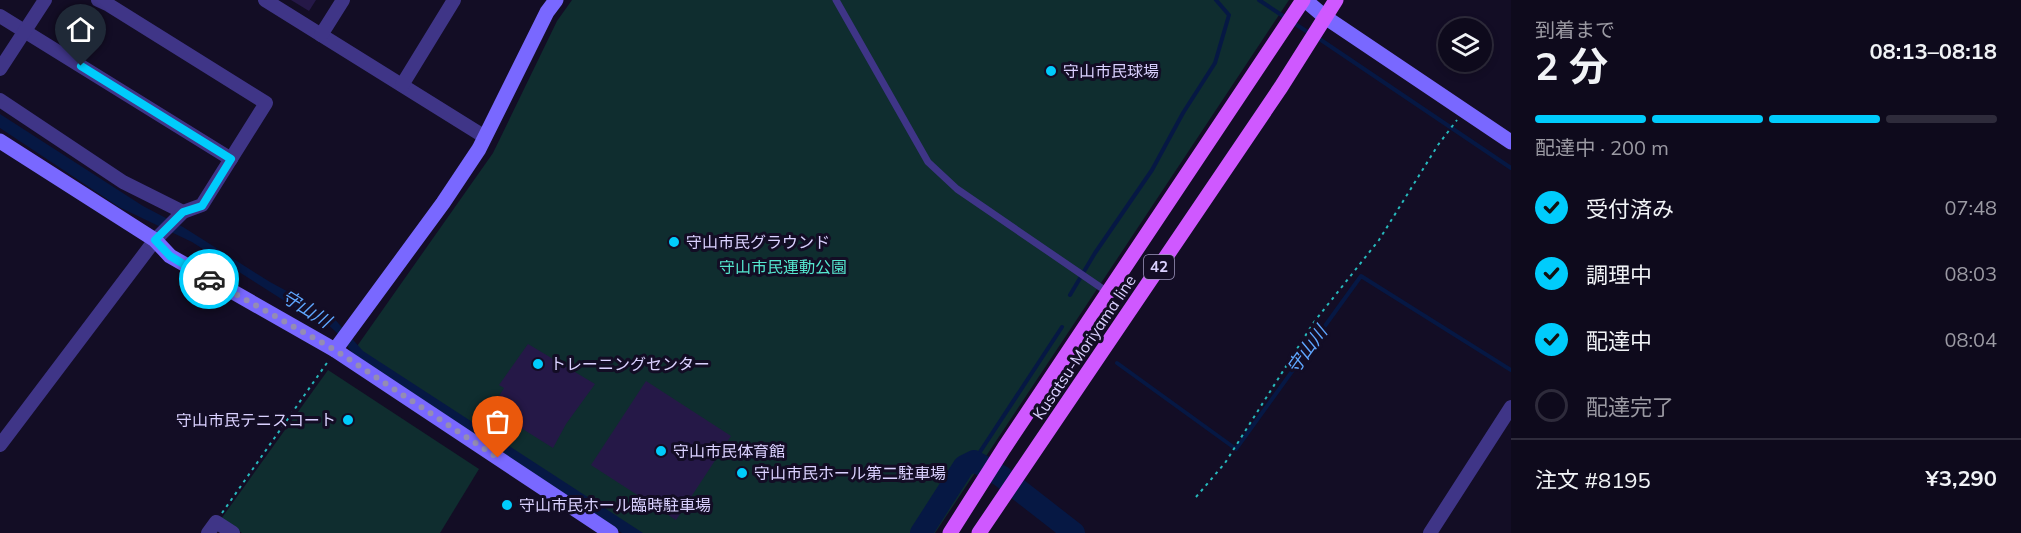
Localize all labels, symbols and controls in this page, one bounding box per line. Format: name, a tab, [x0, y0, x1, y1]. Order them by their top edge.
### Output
pin	[55, 4, 106, 66]
icon: home	[64, 13, 97, 46]
text: 到着まで	[1535, 17, 1615, 42]
map controls	[1438, 18, 1492, 72]
button: layers	[1438, 18, 1492, 72]
text: 08:13–08:18	[1869, 37, 1997, 65]
text: 2 分	[1535, 41, 1608, 90]
place label: 守山市民球場	[1063, 61, 1159, 81]
marker: 守山市民球場	[1044, 64, 1058, 78]
text: 配達中 · 200 m	[1535, 135, 1669, 160]
icon: check	[1535, 191, 1568, 224]
text: 受付済み	[1586, 195, 1674, 223]
text: 07:48	[1944, 195, 1997, 220]
place label: 守山市民グラウンド	[686, 232, 830, 252]
marker: 守山市民グラウンド	[667, 235, 681, 249]
courier	[179, 249, 239, 309]
road number: 42	[1144, 255, 1174, 279]
park label: 守山市民運動公園	[719, 257, 847, 277]
icon: check	[1535, 257, 1568, 290]
text: 調理中	[1586, 261, 1652, 289]
text: 08:03	[1944, 261, 1997, 286]
icon: car	[193, 263, 226, 296]
street label: Kusatsu-Moriyama line	[1028, 271, 1140, 423]
water label: 守山川	[277, 285, 337, 334]
water label: 守山川	[1281, 319, 1333, 378]
icon: check	[1535, 323, 1568, 356]
text: 配達中	[1586, 327, 1652, 355]
text: 08:04	[1944, 327, 1997, 352]
place label: トレーニングセンター	[550, 354, 710, 374]
marker: トレーニングセンター	[531, 357, 545, 371]
text: 配達完了	[1586, 393, 1674, 421]
pin	[472, 396, 523, 458]
icon: bag	[481, 405, 514, 438]
place label: 守山市民テニスコート	[176, 410, 336, 430]
marker: 守山市民テニスコート	[341, 413, 355, 427]
place label: 守山市民体育館	[673, 441, 785, 461]
marker: 守山市民体育館	[654, 444, 668, 458]
place label: 守山市民ホール第二駐車場	[754, 463, 946, 483]
text: ¥3,290	[1926, 464, 1997, 492]
marker: 守山市民ホール第二駐車場	[735, 466, 749, 480]
text: 注文 #8195	[1535, 466, 1651, 494]
place label: 守山市民ホール臨時駐車場	[519, 495, 711, 515]
marker: 守山市民ホール臨時駐車場	[500, 498, 514, 512]

